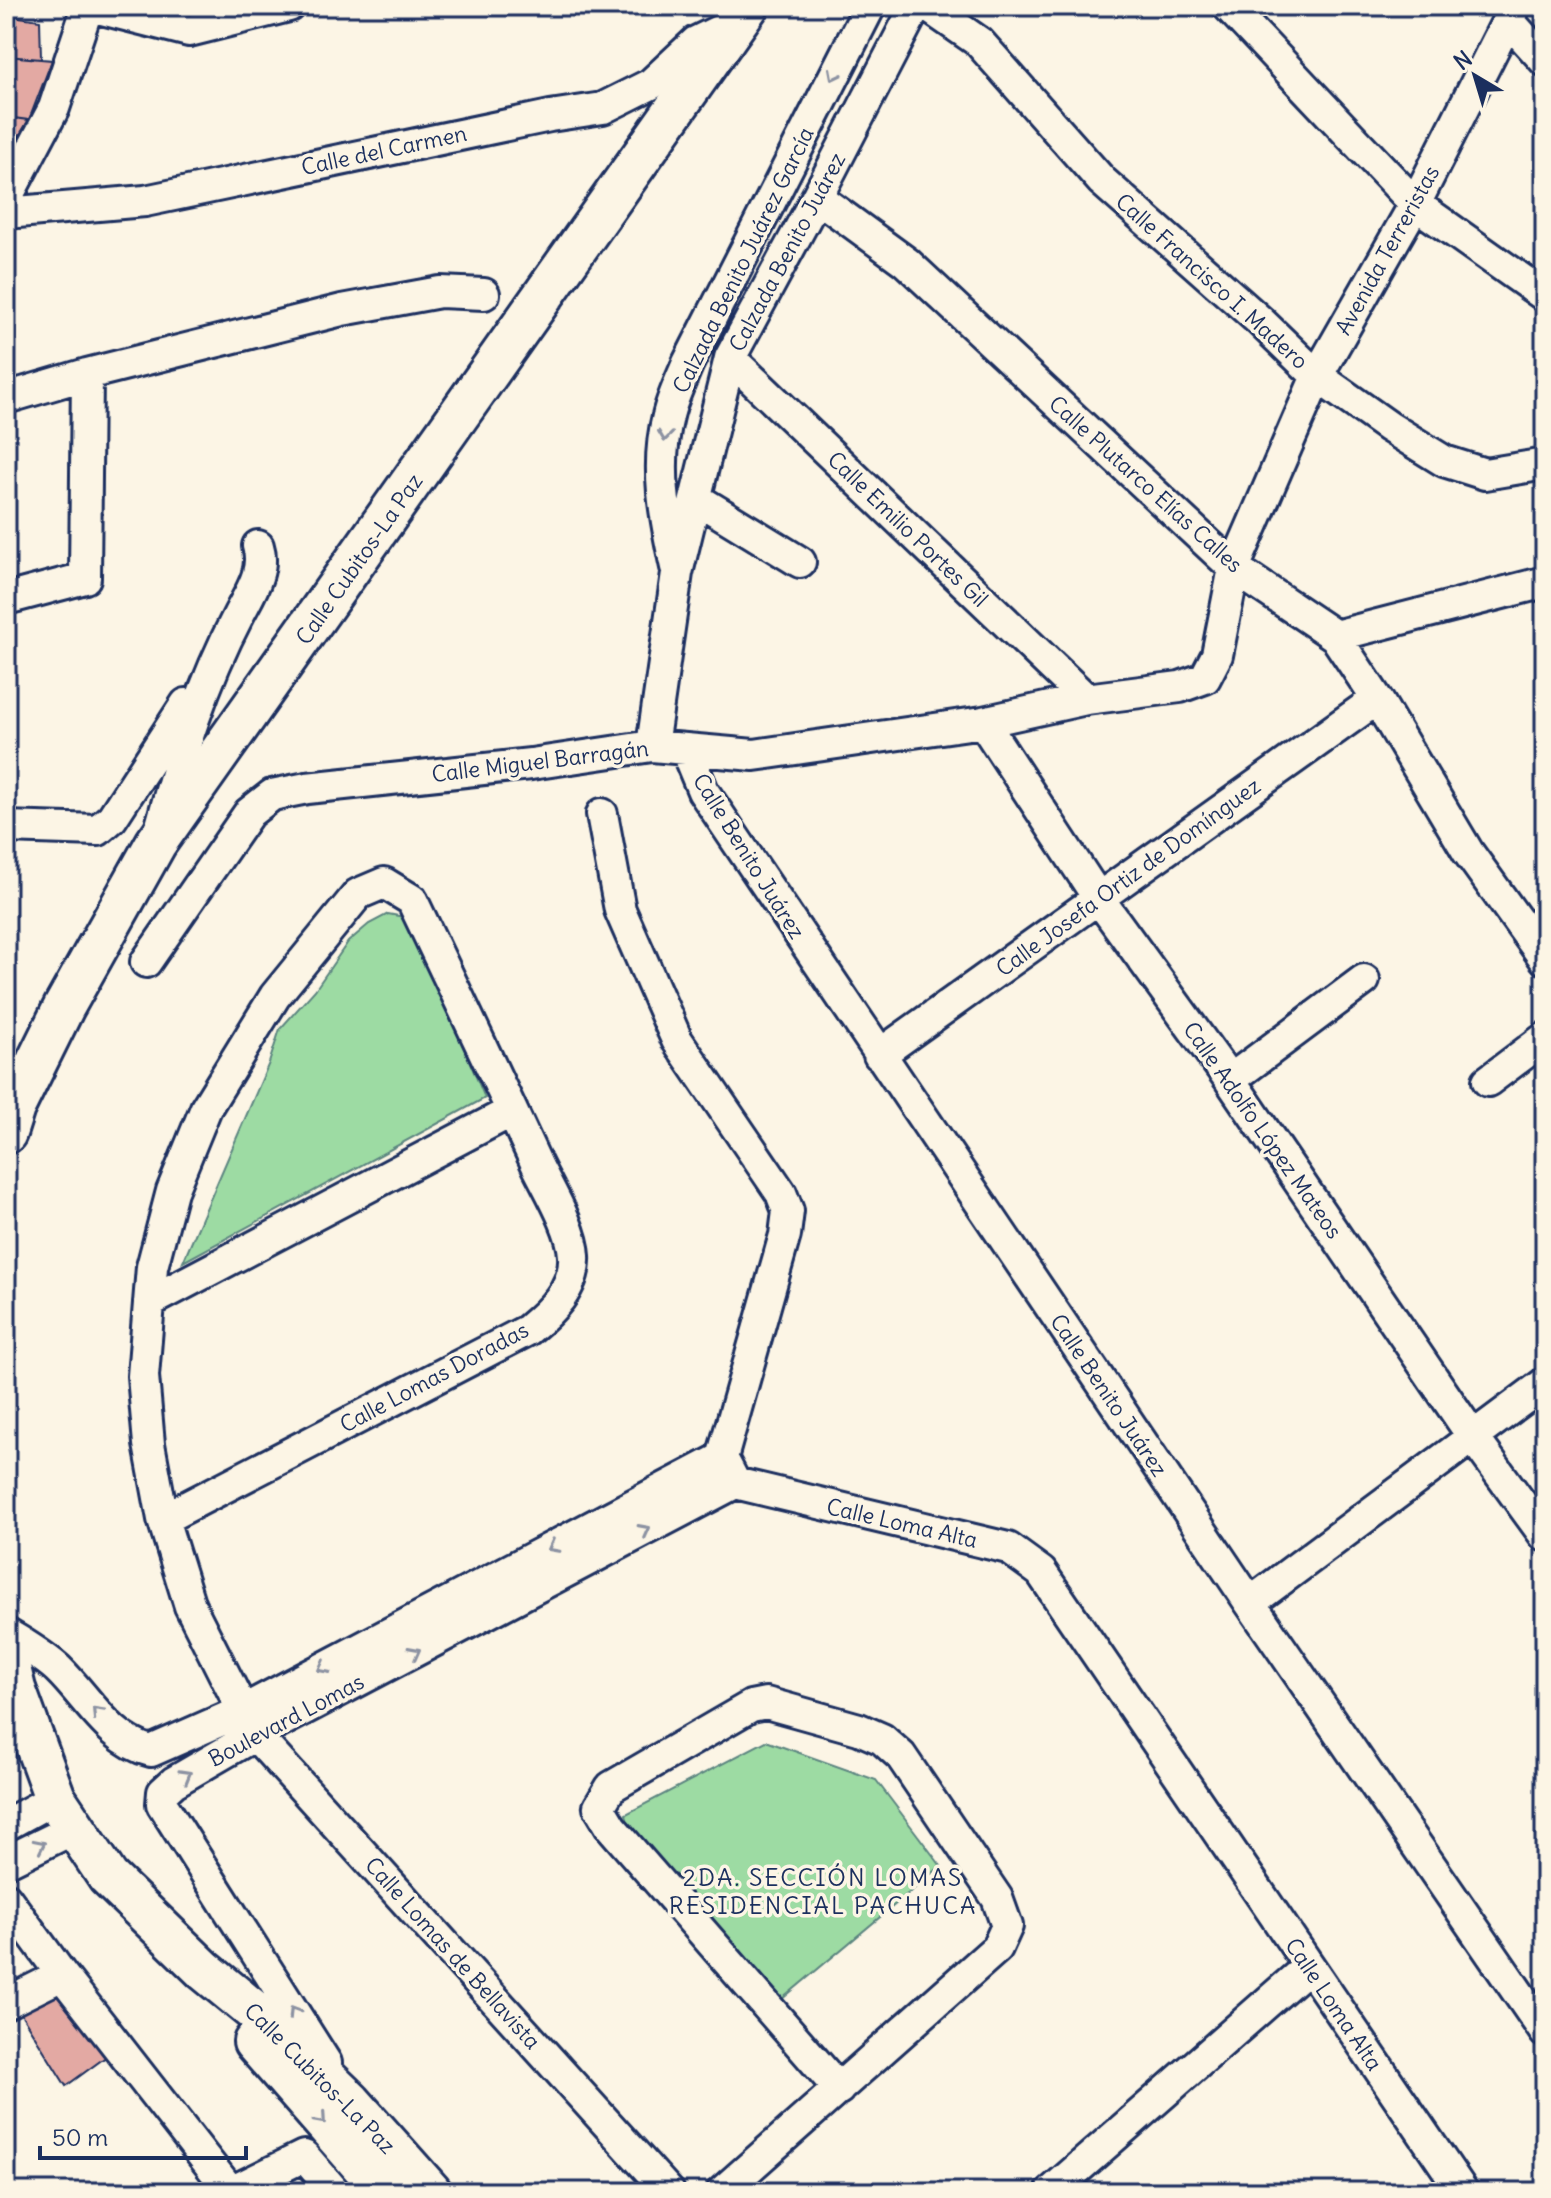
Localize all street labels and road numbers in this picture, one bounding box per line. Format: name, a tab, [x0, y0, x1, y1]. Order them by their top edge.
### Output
street label: Calle del Carmen	[299, 119, 469, 181]
street label: Calzada Benito Juárez García	[666, 122, 820, 398]
street label: Calzada Benito Juárez	[723, 148, 851, 356]
street label: Avenida Terreristas	[1329, 160, 1445, 340]
street label: Calle Francisco I. Madero	[1110, 187, 1314, 375]
street label: Calle Plutarco Elías Calles	[1043, 389, 1249, 579]
street label: Calle Emilio Portes Gil	[822, 445, 994, 613]
street label: Calle Cubitos-La Paz	[290, 468, 428, 650]
street label: Calle Miguel Barragán	[430, 734, 650, 788]
street label: Calle Benito Juárez	[687, 768, 811, 944]
street label: Calle Josefa Ortiz de Domínguez	[990, 772, 1266, 982]
street label: Calle Adolfo López Mateos	[1177, 1016, 1349, 1244]
street label: Calle Benito Juárez	[1044, 1308, 1174, 1482]
street label: Calle Lomas Doradas	[335, 1315, 533, 1439]
street label: Calle Loma Alta	[824, 1492, 980, 1554]
street label: Boulevard Lomas	[203, 1667, 369, 1773]
street label: Calle Lomas de Bellavista	[359, 1851, 547, 2055]
street label: Calle Loma Alta	[1279, 1932, 1389, 2076]
street label: Calle Cubitos-La Paz	[239, 1997, 401, 2159]

